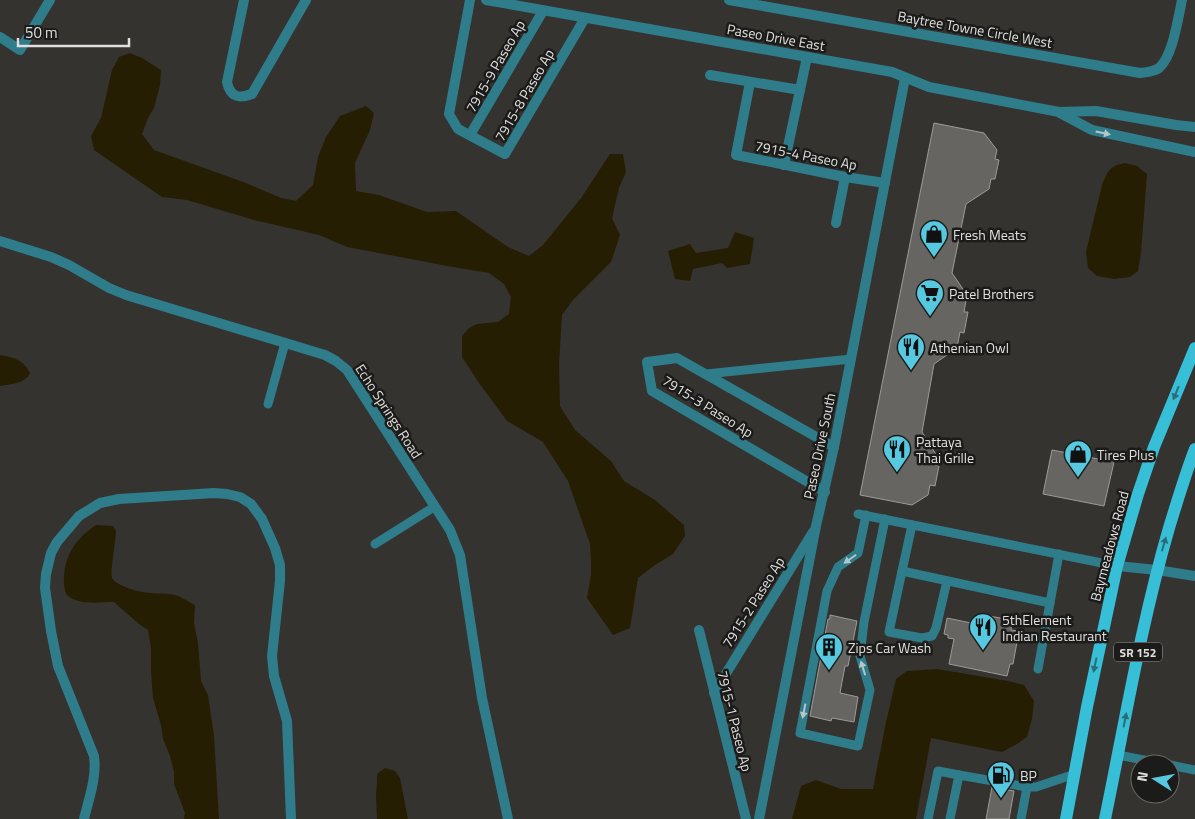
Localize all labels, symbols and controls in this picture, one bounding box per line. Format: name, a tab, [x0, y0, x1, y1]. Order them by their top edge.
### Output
street label: Baytree Towne Circle West	[896, 5, 1054, 53]
scale bar	[18, 15, 129, 47]
street label: 7915-9 Paseo Ap	[460, 16, 530, 116]
street label: Paseo Drive East	[725, 18, 827, 56]
text: 50 m	[25, 21, 58, 44]
street label: 7915-8 Paseo Ap	[489, 45, 559, 145]
one-way arrow	[1096, 129, 1111, 137]
street label: 7915-4 Paseo Ap	[753, 135, 859, 175]
shop icon: Fresh Meats	[919, 219, 949, 258]
place label: Fresh Meats	[953, 224, 1026, 245]
supermarket icon: Patel Brothers	[915, 278, 945, 317]
place label: Patel Brothers	[949, 283, 1034, 304]
restaurant icon: Athenian Owl	[896, 332, 926, 371]
place label: Athenian Owl	[930, 337, 1009, 358]
street label: Echo Springs Road	[350, 359, 428, 463]
street label: 7915-3 Paseo Ap	[659, 370, 757, 442]
one-way arrow	[1172, 386, 1180, 401]
street label: Paseo Drive South	[798, 391, 840, 501]
place label: Pattaya Thai Grille	[916, 431, 974, 468]
restaurant icon: Pattaya Thai Grille	[882, 434, 912, 473]
shop icon: Tires Plus	[1063, 439, 1093, 478]
place label: Tires Plus	[1097, 444, 1154, 465]
street label: Baymeadows Road	[1084, 489, 1134, 603]
one-way arrow	[1161, 537, 1169, 552]
street label: 7915-2 Paseo Ap	[717, 553, 789, 651]
one-way arrow	[843, 554, 857, 564]
place label: 5thElement Indian Restaurant	[1002, 609, 1107, 646]
restaurant icon: 5thElement Indian Restaurant	[968, 612, 998, 651]
building icon: Zips Car Wash	[814, 632, 844, 671]
place label: Zips Car Wash	[848, 637, 931, 658]
road number: SR 152	[1114, 642, 1162, 662]
one-way arrow	[1091, 657, 1099, 673]
one-way arrow	[859, 661, 867, 676]
street label: 7915-1 Paseo Ap	[712, 668, 758, 774]
one-way arrow	[800, 703, 808, 718]
one-way arrow	[1121, 711, 1129, 727]
north arrow	[1130, 754, 1180, 804]
fuel station icon: BP	[986, 760, 1016, 799]
place label: BP	[1020, 765, 1037, 786]
text: N	[1131, 770, 1153, 783]

